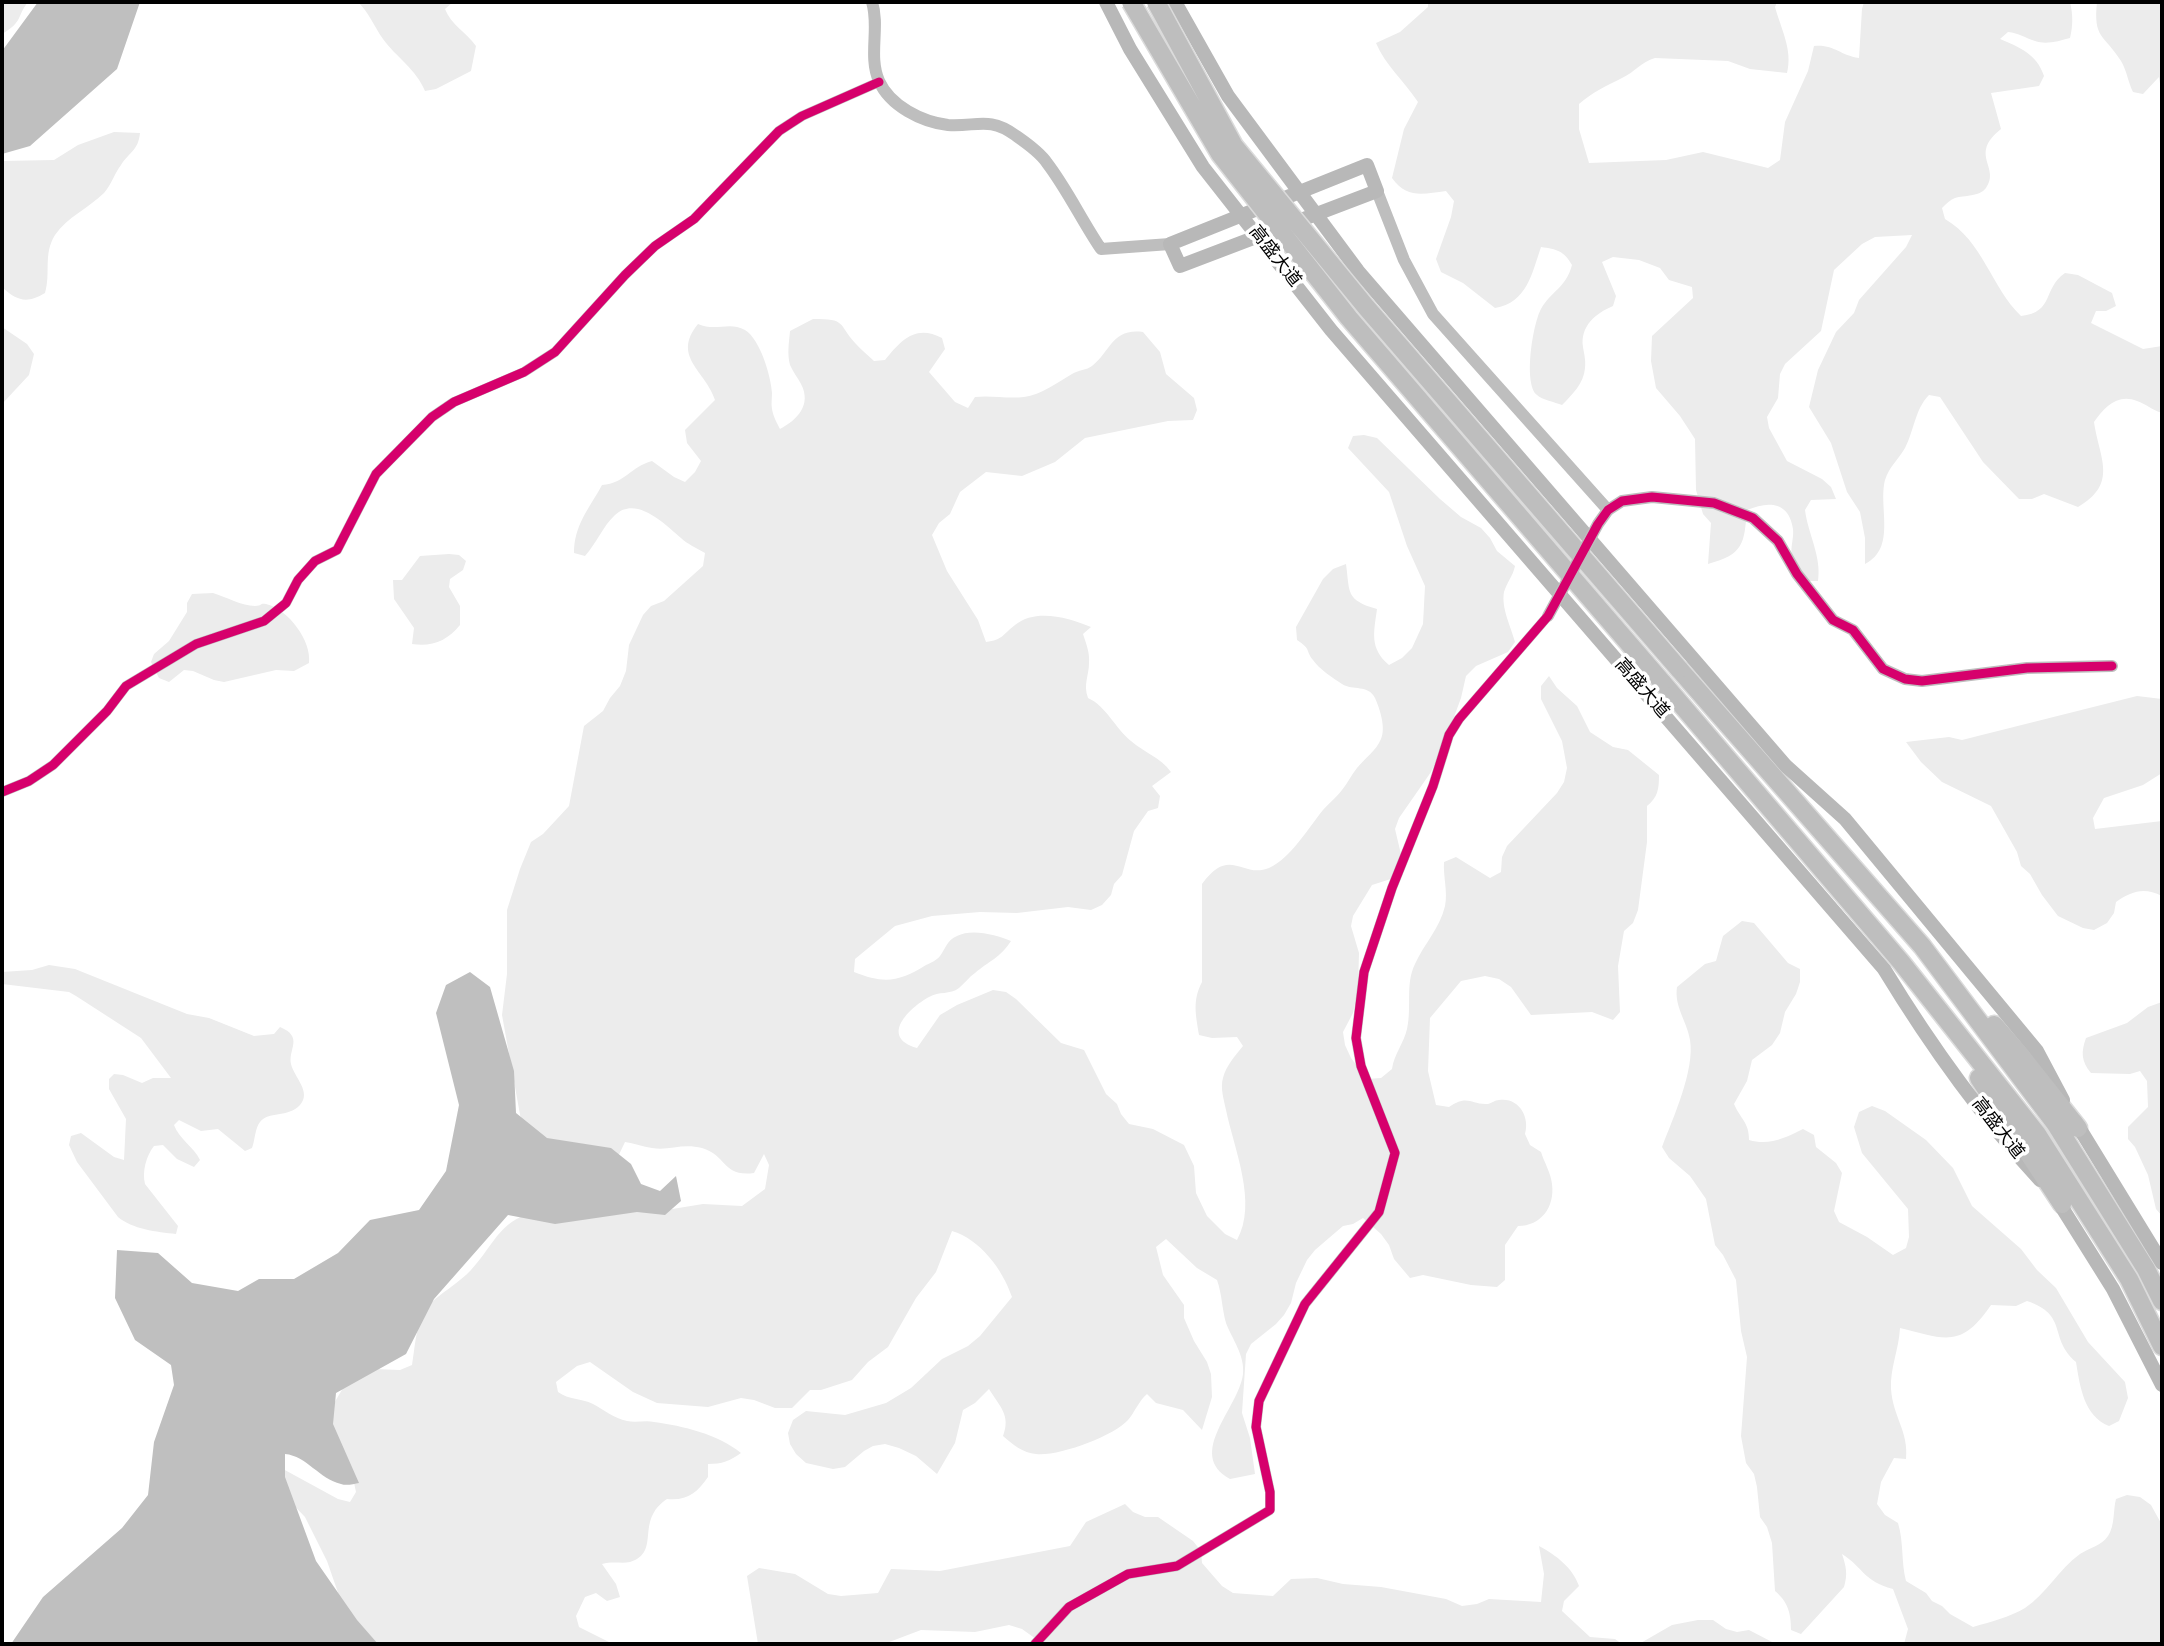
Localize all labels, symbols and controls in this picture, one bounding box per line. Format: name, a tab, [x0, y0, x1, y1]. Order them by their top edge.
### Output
street label: 高盛大道	[1243, 222, 1305, 292]
street label: 高盛大道	[1609, 655, 1673, 723]
street label: 高盛大道	[1966, 1094, 2028, 1164]

